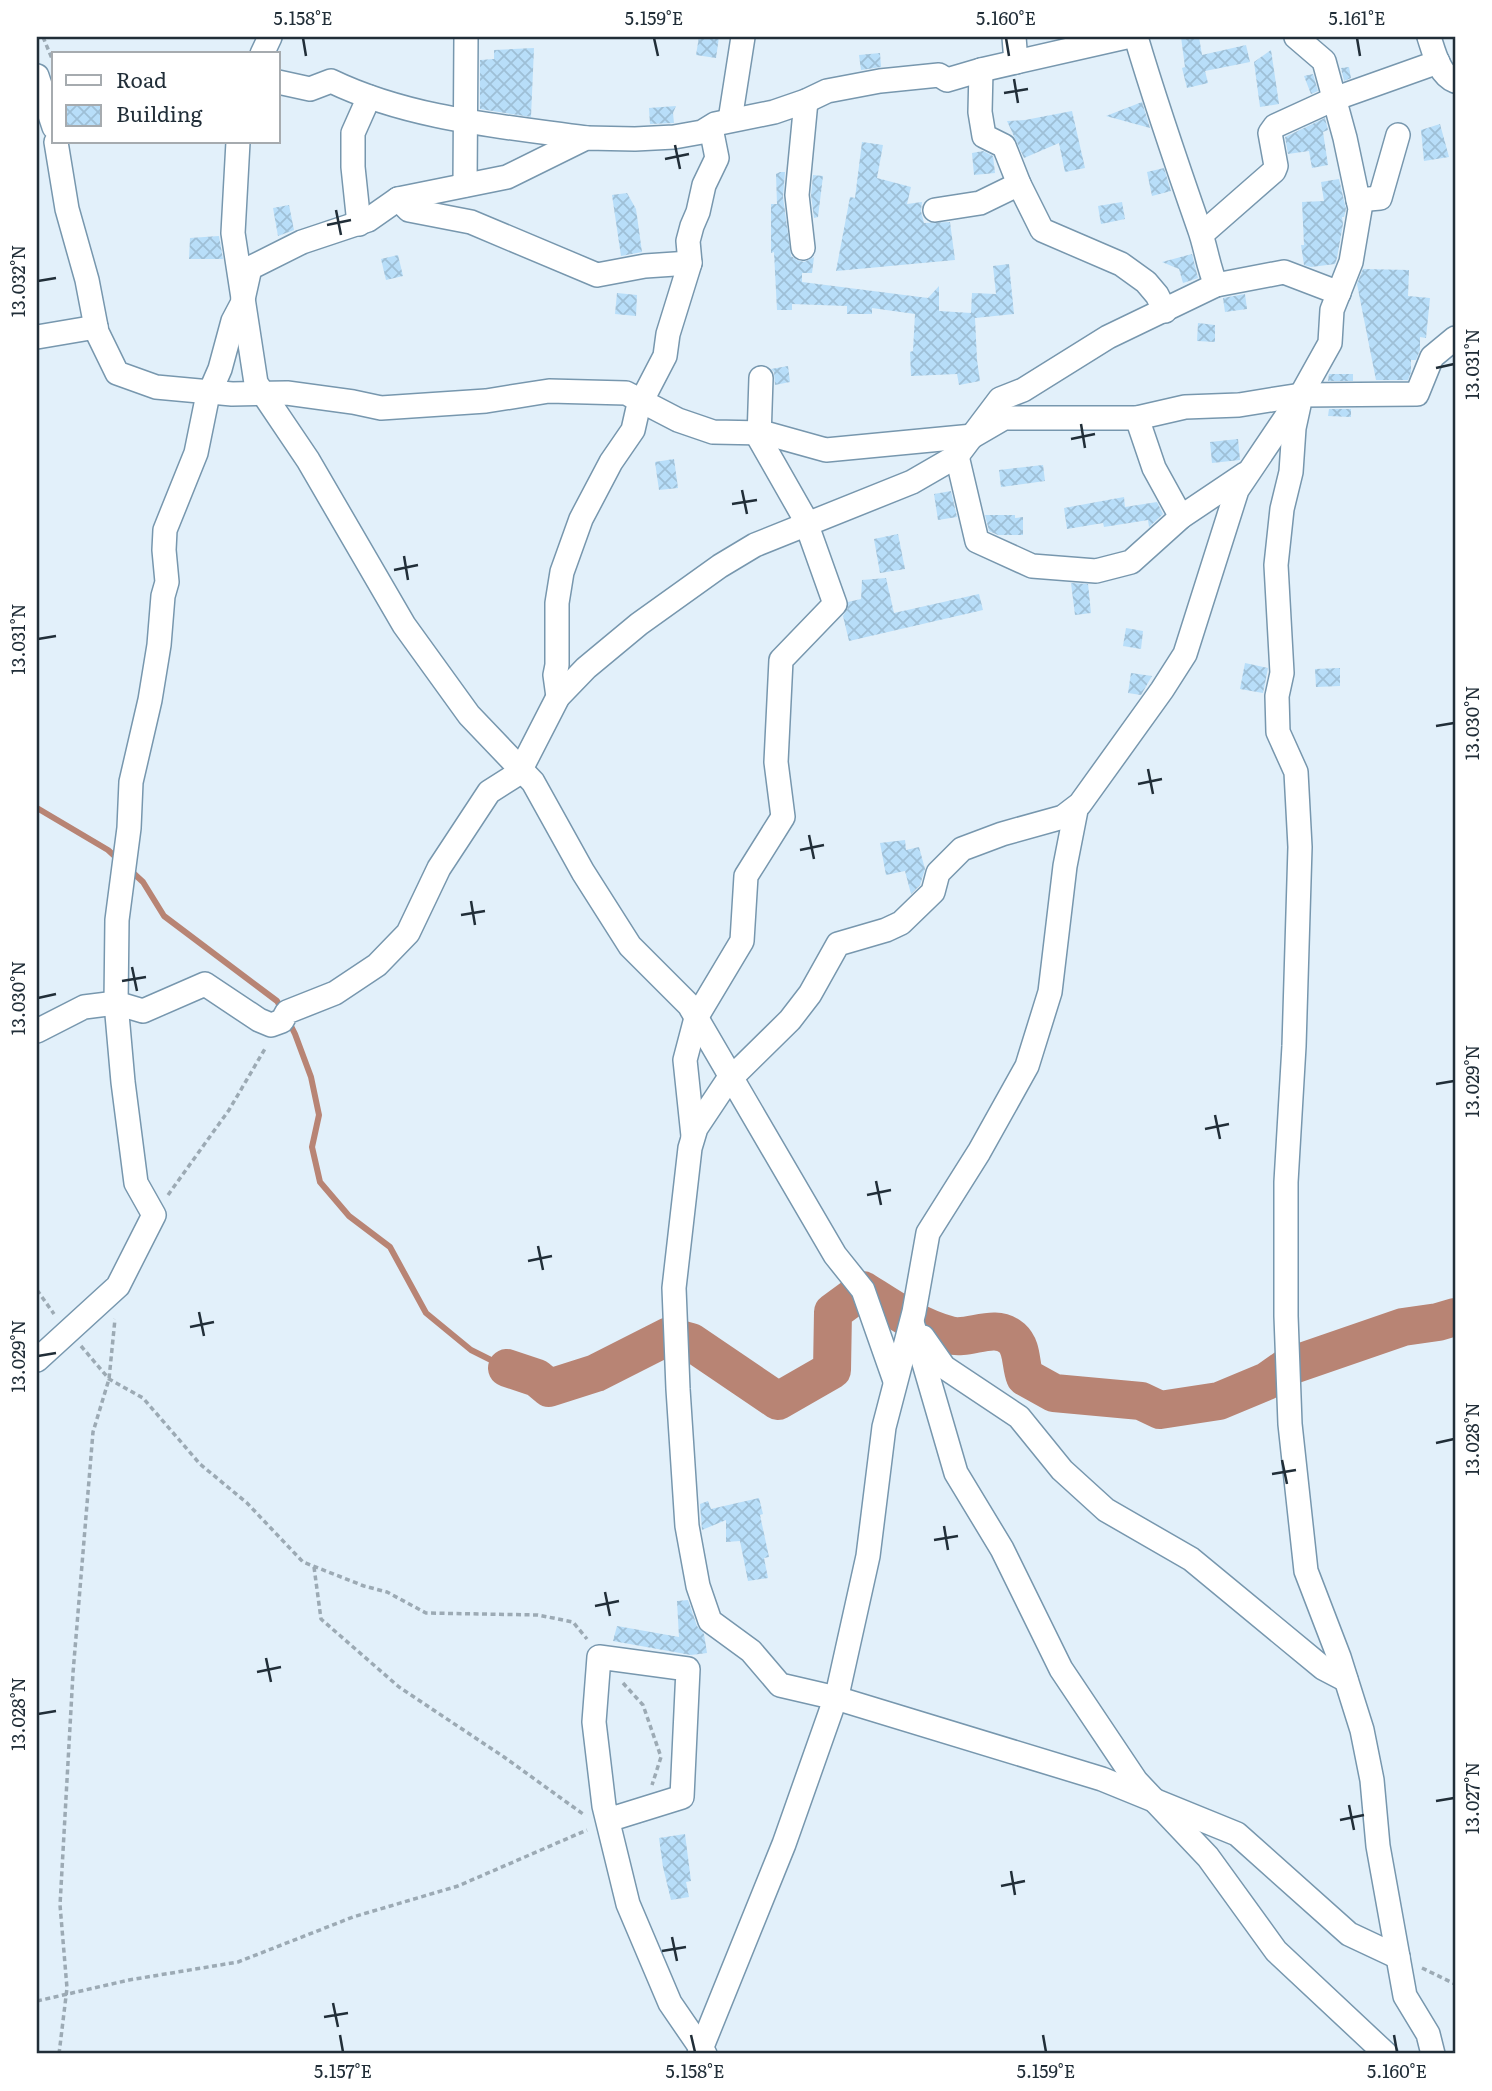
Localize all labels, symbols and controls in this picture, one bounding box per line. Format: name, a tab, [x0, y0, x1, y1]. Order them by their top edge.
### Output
text: 5.158°E	[274, 4, 332, 31]
text: 5.159°E	[625, 4, 683, 31]
text: 5.160°E	[976, 4, 1036, 31]
text: 5.161°E	[1329, 4, 1385, 31]
legend	[52, 52, 280, 144]
text: Road	[116, 63, 167, 94]
text: Building	[116, 97, 203, 128]
text: 13.032°N	[4, 245, 31, 317]
text: 13.031°N	[1458, 328, 1485, 400]
text: 13.031°N	[4, 603, 31, 675]
text: 13.030°N	[1458, 686, 1485, 760]
text: 13.030°N	[4, 961, 31, 1035]
text: 13.029°N	[1458, 1045, 1485, 1117]
text: 13.029°N	[4, 1320, 31, 1392]
text: 13.028°N	[1458, 1402, 1485, 1476]
text: 13.028°N	[4, 1677, 31, 1751]
text: 13.027°N	[1458, 1762, 1485, 1834]
text: 5.157°E	[314, 2057, 372, 2084]
text: 5.158°E	[666, 2057, 724, 2084]
text: 5.159°E	[1017, 2057, 1075, 2084]
text: 5.160°E	[1367, 2057, 1427, 2084]

